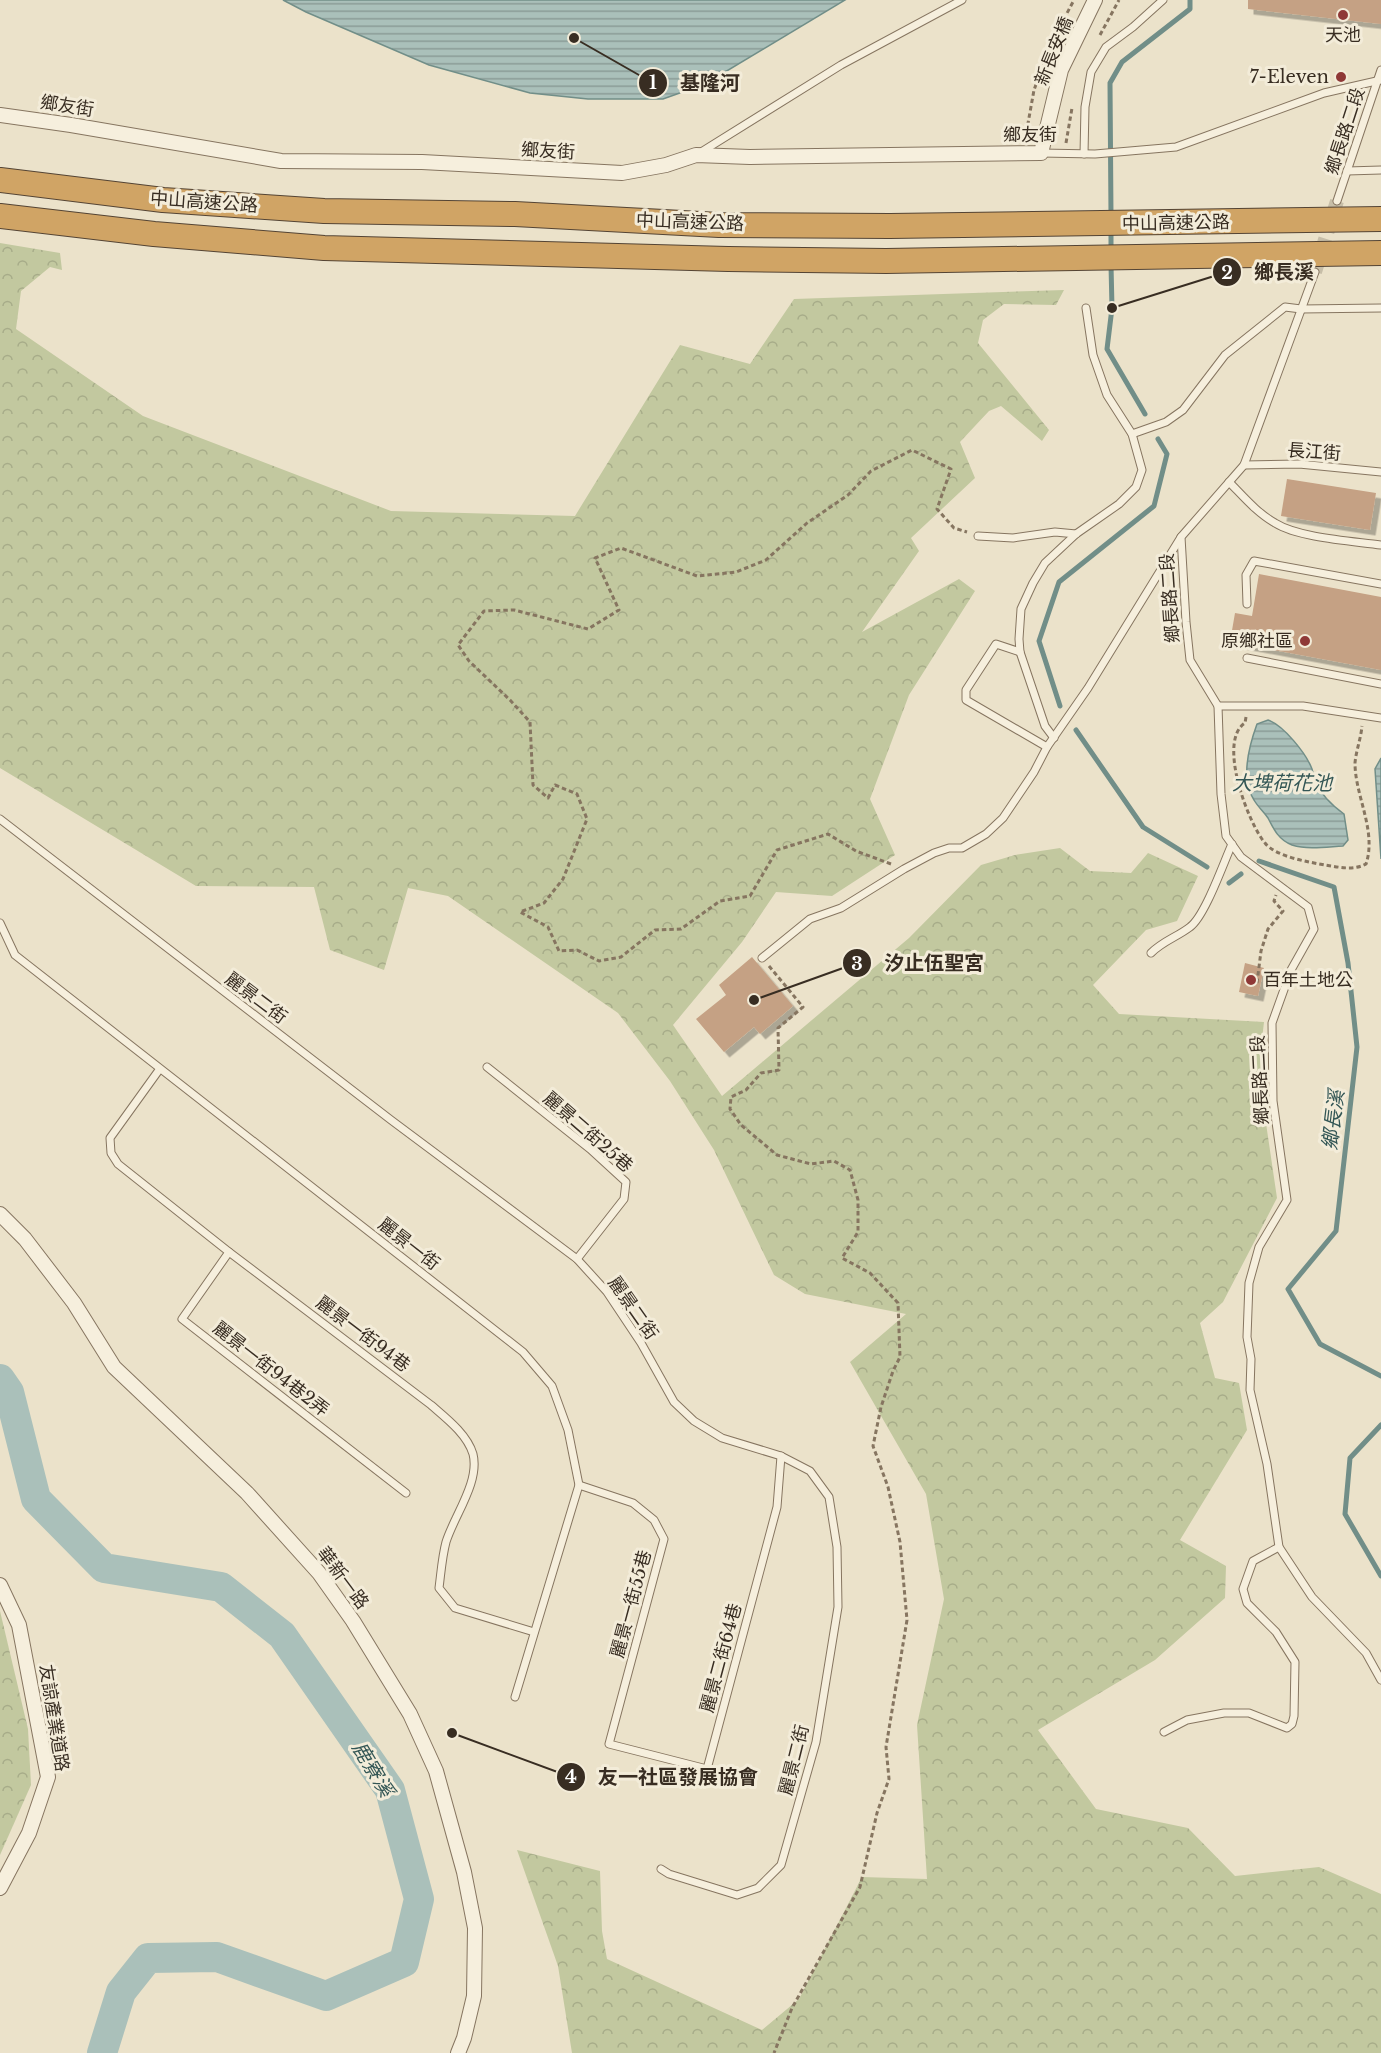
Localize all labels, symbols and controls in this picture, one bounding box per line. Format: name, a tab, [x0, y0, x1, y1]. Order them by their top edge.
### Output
marker: 天池	[1336, 8, 1350, 22]
street label: 新長安橋	[1030, 14, 1078, 88]
place label: 天池	[1325, 24, 1361, 46]
callout: 基隆河	[638, 64, 752, 102]
place label: 7-Eleven	[1250, 66, 1329, 88]
marker: 7-Eleven	[1334, 70, 1348, 84]
text: 基隆河	[680, 71, 740, 95]
text: 1	[649, 72, 657, 94]
street label: 鄉長路二段	[1321, 85, 1369, 177]
street label: 鄉友街	[39, 91, 95, 121]
street label: 鄉友街	[1003, 124, 1057, 146]
street label: 鄉友街	[520, 139, 576, 163]
street label: 中山高速公路	[149, 187, 259, 217]
street label: 中山高速公路	[636, 209, 744, 235]
street label: 中山高速公路	[1122, 211, 1230, 235]
callout: 鄉長溪	[1212, 253, 1326, 291]
text: 鄉長溪	[1254, 260, 1314, 284]
text: 2	[1221, 262, 1233, 284]
street label: 長江街	[1286, 439, 1342, 465]
street label: 鄉長路二段	[1156, 552, 1184, 644]
place label: 原鄉社區	[1221, 630, 1293, 652]
marker: 原鄉社區	[1298, 634, 1312, 648]
water label: 大埤荷花池	[1232, 771, 1334, 795]
callout: 汐止伍聖宮	[842, 944, 996, 982]
text: 汐止伍聖宮	[884, 951, 984, 975]
text: 3	[851, 953, 863, 975]
street label: 麗景二街	[221, 968, 291, 1028]
place label: 百年土地公	[1263, 969, 1353, 991]
marker: 百年土地公	[1244, 973, 1258, 987]
street label: 鄉長路二段	[1247, 1034, 1273, 1126]
water label: 鄉長溪	[1317, 1086, 1349, 1151]
street label: 麗景二街25巷	[539, 1087, 637, 1177]
street label: 麗景一街	[374, 1213, 444, 1275]
street label: 麗景二街	[603, 1272, 663, 1344]
street label: 麗景一街94巷	[312, 1291, 414, 1377]
street label: 麗景一街94巷2弄	[209, 1317, 333, 1421]
street label: 華新一路	[313, 1543, 373, 1613]
street label: 麗景一街55巷	[606, 1548, 656, 1660]
street label: 麗景二街64巷	[696, 1601, 746, 1715]
street label: 友諒產業道路	[35, 1663, 73, 1773]
street label: 麗景二街	[775, 1722, 813, 1798]
water label: 鹿寮溪	[347, 1737, 400, 1803]
callout: 友一社區發展協會	[556, 1758, 770, 1796]
text: 友一社區發展協會	[598, 1765, 758, 1789]
text: 4	[565, 1766, 577, 1788]

